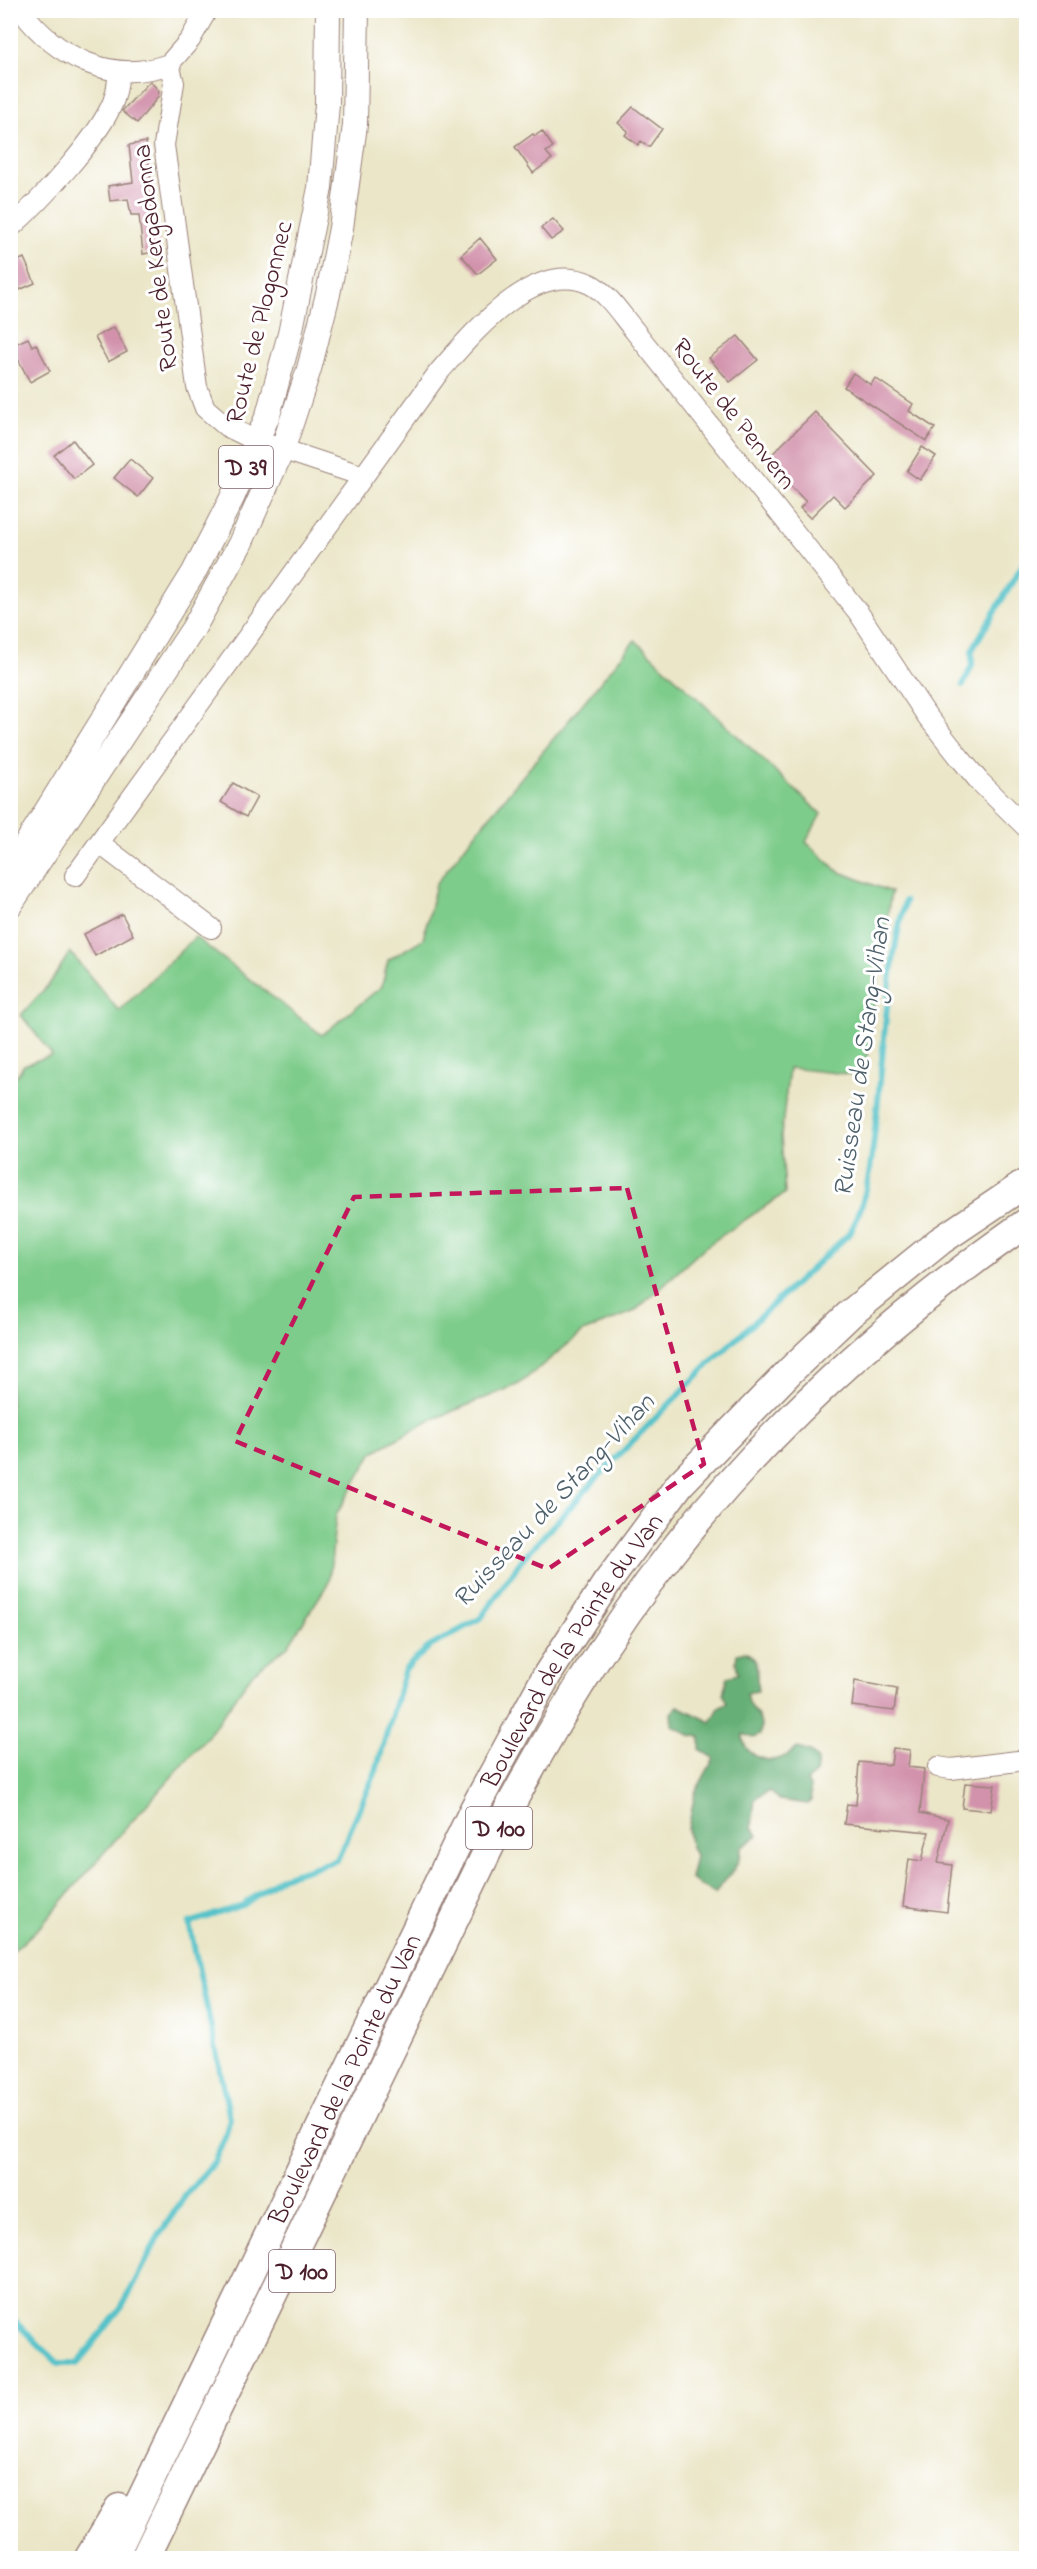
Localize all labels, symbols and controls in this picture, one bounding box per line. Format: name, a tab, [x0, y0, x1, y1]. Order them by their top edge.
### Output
street label: Route de Kergadonna	[124, 142, 190, 373]
street label: Route de Plogonnec	[217, 217, 305, 428]
street label: Route de Penvern	[661, 331, 804, 499]
road number: D 39	[219, 446, 273, 488]
water label: Ruisseau de Stang-Vihan	[825, 915, 903, 1200]
water label: Ruisseau de Stang-Vihan	[445, 1385, 666, 1619]
street label: Boulevard de la Pointe du Van	[472, 1506, 674, 1797]
road number: D 100	[466, 1807, 532, 1849]
street label: Boulevard de la Pointe du Van	[260, 1928, 433, 2233]
road number: D 100	[269, 2250, 335, 2292]

